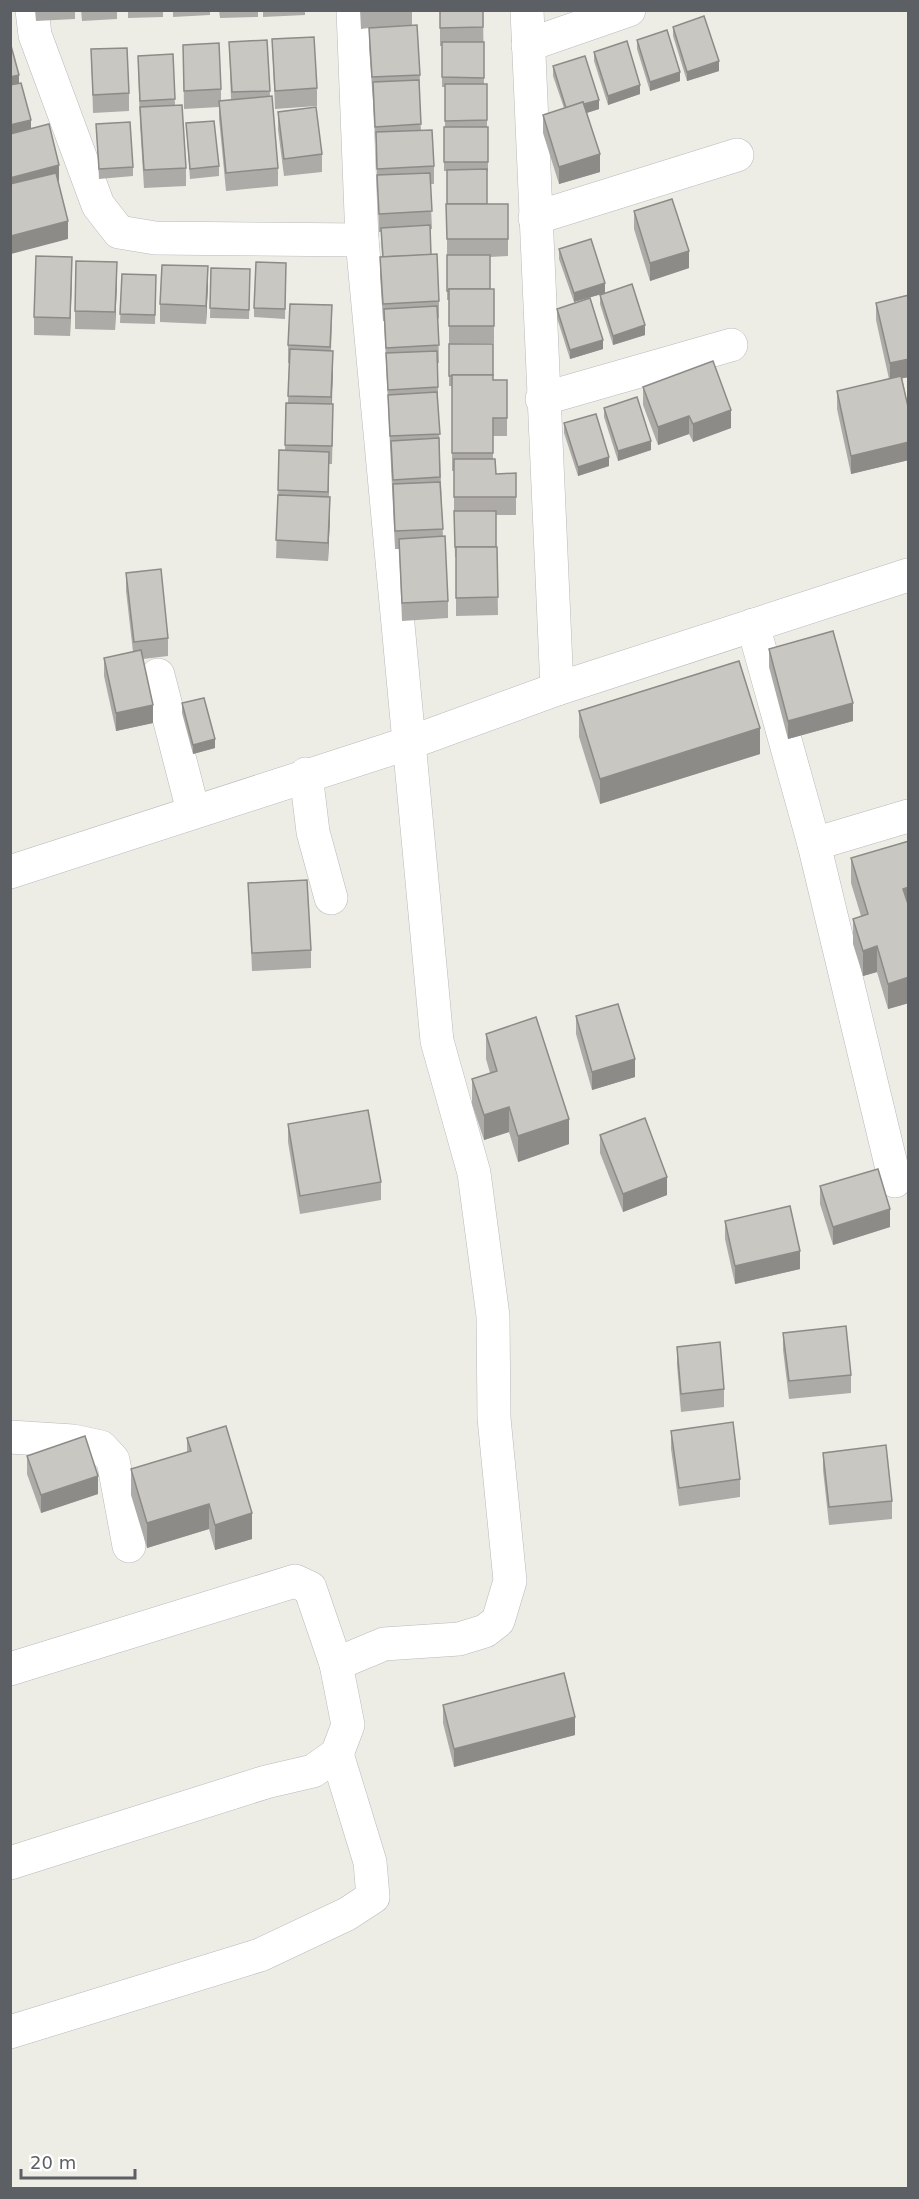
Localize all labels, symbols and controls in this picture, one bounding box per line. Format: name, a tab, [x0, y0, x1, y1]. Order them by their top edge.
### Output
scale bar	[21, 2142, 135, 2180]
text: 20 m	[30, 2152, 76, 2173]

